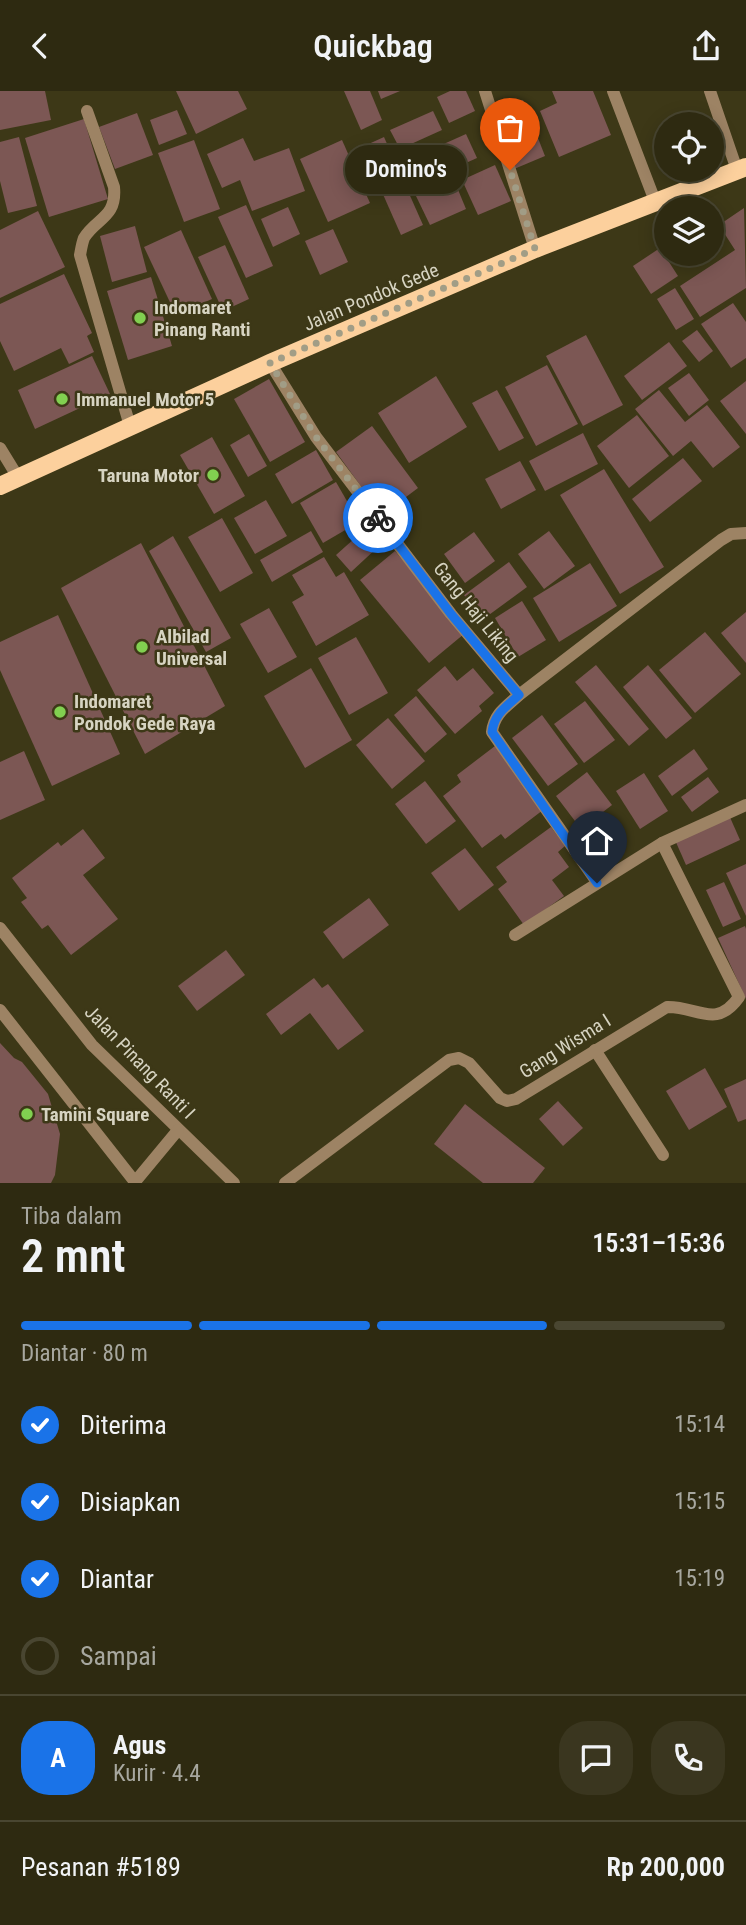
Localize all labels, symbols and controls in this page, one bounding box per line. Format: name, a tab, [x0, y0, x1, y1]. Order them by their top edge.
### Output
icon: back	[21, 27, 59, 65]
text: Quickbag	[313, 27, 433, 65]
icon: share	[687, 27, 725, 65]
pin	[480, 98, 540, 170]
icon: bag	[491, 109, 529, 147]
map controls	[654, 112, 724, 266]
button: locate	[654, 112, 724, 182]
callout: Domino's	[346, 146, 468, 195]
text: Domino's	[365, 156, 447, 183]
button: layers	[654, 196, 724, 266]
street label: Jalan Pondok Gede	[300, 258, 442, 336]
place label: Indomaret Pinang Ranti	[154, 296, 251, 341]
marker: Indomaret Pinang Ranti	[132, 310, 148, 326]
place label: Immanuel Motor 5	[76, 388, 214, 411]
marker: Immanuel Motor 5	[54, 391, 70, 407]
place label: Taruna Motor	[98, 464, 199, 487]
marker: Taruna Motor	[205, 467, 221, 483]
courier	[343, 483, 413, 553]
icon: bike	[359, 499, 397, 537]
street label: Gang Haji Liking	[429, 557, 523, 667]
place label: Albilad Universal	[156, 625, 227, 670]
marker: Albilad Universal	[134, 639, 150, 655]
place label: Indomaret Pondok Gede Raya	[74, 690, 216, 735]
marker: Indomaret Pondok Gede Raya	[52, 704, 68, 720]
pin	[567, 811, 627, 883]
icon: home	[578, 822, 616, 860]
street label: Jalan Pinang Ranti I	[80, 1000, 200, 1124]
street label: Gang Wisma I	[515, 1009, 615, 1083]
place label: Tamini Square	[41, 1103, 149, 1126]
marker: Tamini Square	[19, 1106, 35, 1122]
text: Tiba dalam	[21, 1203, 122, 1230]
text: 15:31–15:36	[592, 1228, 725, 1258]
text: 2 mnt	[21, 1229, 126, 1283]
text: Diantar · 80 m	[21, 1340, 148, 1367]
icon: check	[21, 1406, 59, 1444]
text: Diterima	[80, 1410, 167, 1440]
text: 15:14	[674, 1411, 725, 1438]
icon: check	[21, 1483, 59, 1521]
text: Disiapkan	[80, 1487, 181, 1517]
text: 15:15	[674, 1488, 725, 1515]
icon: check	[21, 1560, 59, 1598]
text: Diantar	[80, 1564, 154, 1594]
text: 15:19	[674, 1565, 725, 1592]
text: Sampai	[80, 1641, 157, 1671]
button: chat	[559, 1721, 633, 1795]
button: phone	[651, 1721, 725, 1795]
text: Agus	[113, 1730, 166, 1760]
text: A	[50, 1743, 66, 1773]
text: Kurir · 4.4	[113, 1760, 201, 1787]
text: Pesanan #5189	[21, 1852, 181, 1882]
text: Rp 200,000	[607, 1852, 725, 1882]

